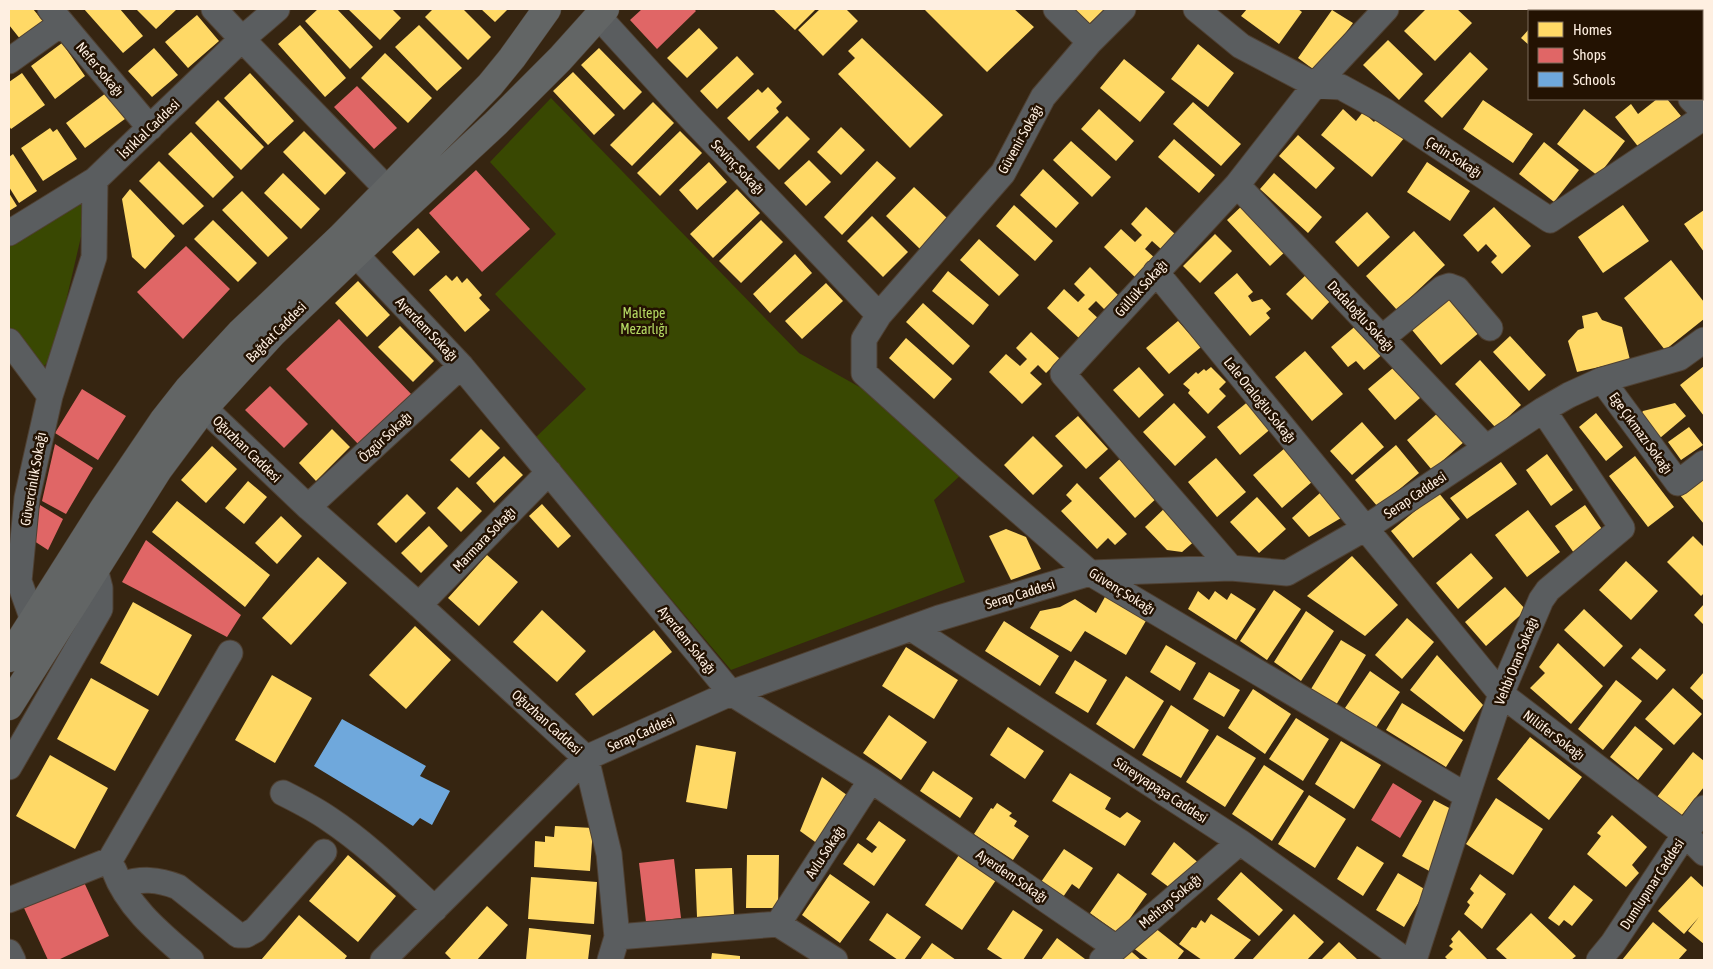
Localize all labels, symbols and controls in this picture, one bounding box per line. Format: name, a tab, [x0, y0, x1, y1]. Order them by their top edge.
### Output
legend	[1528, 10, 1703, 100]
text: Homes	[1573, 21, 1612, 38]
street label: Nefer Sokağı	[73, 39, 127, 99]
text: Shops	[1573, 46, 1606, 63]
text: Schools	[1573, 71, 1616, 88]
street label: İstiklal Caddesi	[115, 96, 183, 162]
street label: Güvenir Sokağı	[994, 102, 1046, 176]
street label: Çetin Sokağı	[1423, 133, 1485, 181]
street label: Sevinç Sokağı	[708, 137, 768, 197]
street label: Güllük Sokağı	[1111, 256, 1171, 320]
street label: Dadaloğlu Sokağı	[1324, 277, 1398, 355]
street label: Ayerdem Sokağı	[393, 294, 461, 364]
street label: Bağdat Caddesi	[243, 299, 309, 365]
park label: Maltepe Mezarlığı	[620, 305, 668, 337]
street label: Lale Oraloğlu Sokağı	[1221, 354, 1299, 446]
street label: Ege Çıkmazı Sokağı	[1606, 389, 1676, 477]
street label: Özgür Sokağı	[355, 408, 415, 466]
street label: Oğuzhan Caddesi	[210, 412, 284, 486]
street label: Güvercinlik Sokağı	[17, 431, 49, 527]
street label: Serap Caddesi	[1381, 468, 1449, 522]
street label: Marmara Sokağı	[449, 503, 519, 575]
street label: Güvenç Sokağı	[1086, 564, 1158, 618]
street label: Serap Caddesi	[983, 576, 1057, 612]
street label: Ayerdem Sokağı	[655, 603, 719, 677]
street label: Vehbi Oran Sokağı	[1491, 615, 1541, 707]
street label: Oğuzhan Caddesi	[509, 686, 585, 758]
street label: Nilüfer Sokağı	[1520, 707, 1588, 763]
street label: Serap Caddesi	[605, 711, 677, 755]
street label: Süreyyapaşa Caddesi	[1111, 754, 1211, 826]
street label: Avlu Sokağı	[802, 823, 848, 881]
street label: Dumlupınar Caddesi	[1617, 836, 1687, 932]
street label: Ayerdem Sokağı	[973, 846, 1051, 906]
street label: Mehtap Sokağı	[1136, 870, 1204, 932]

